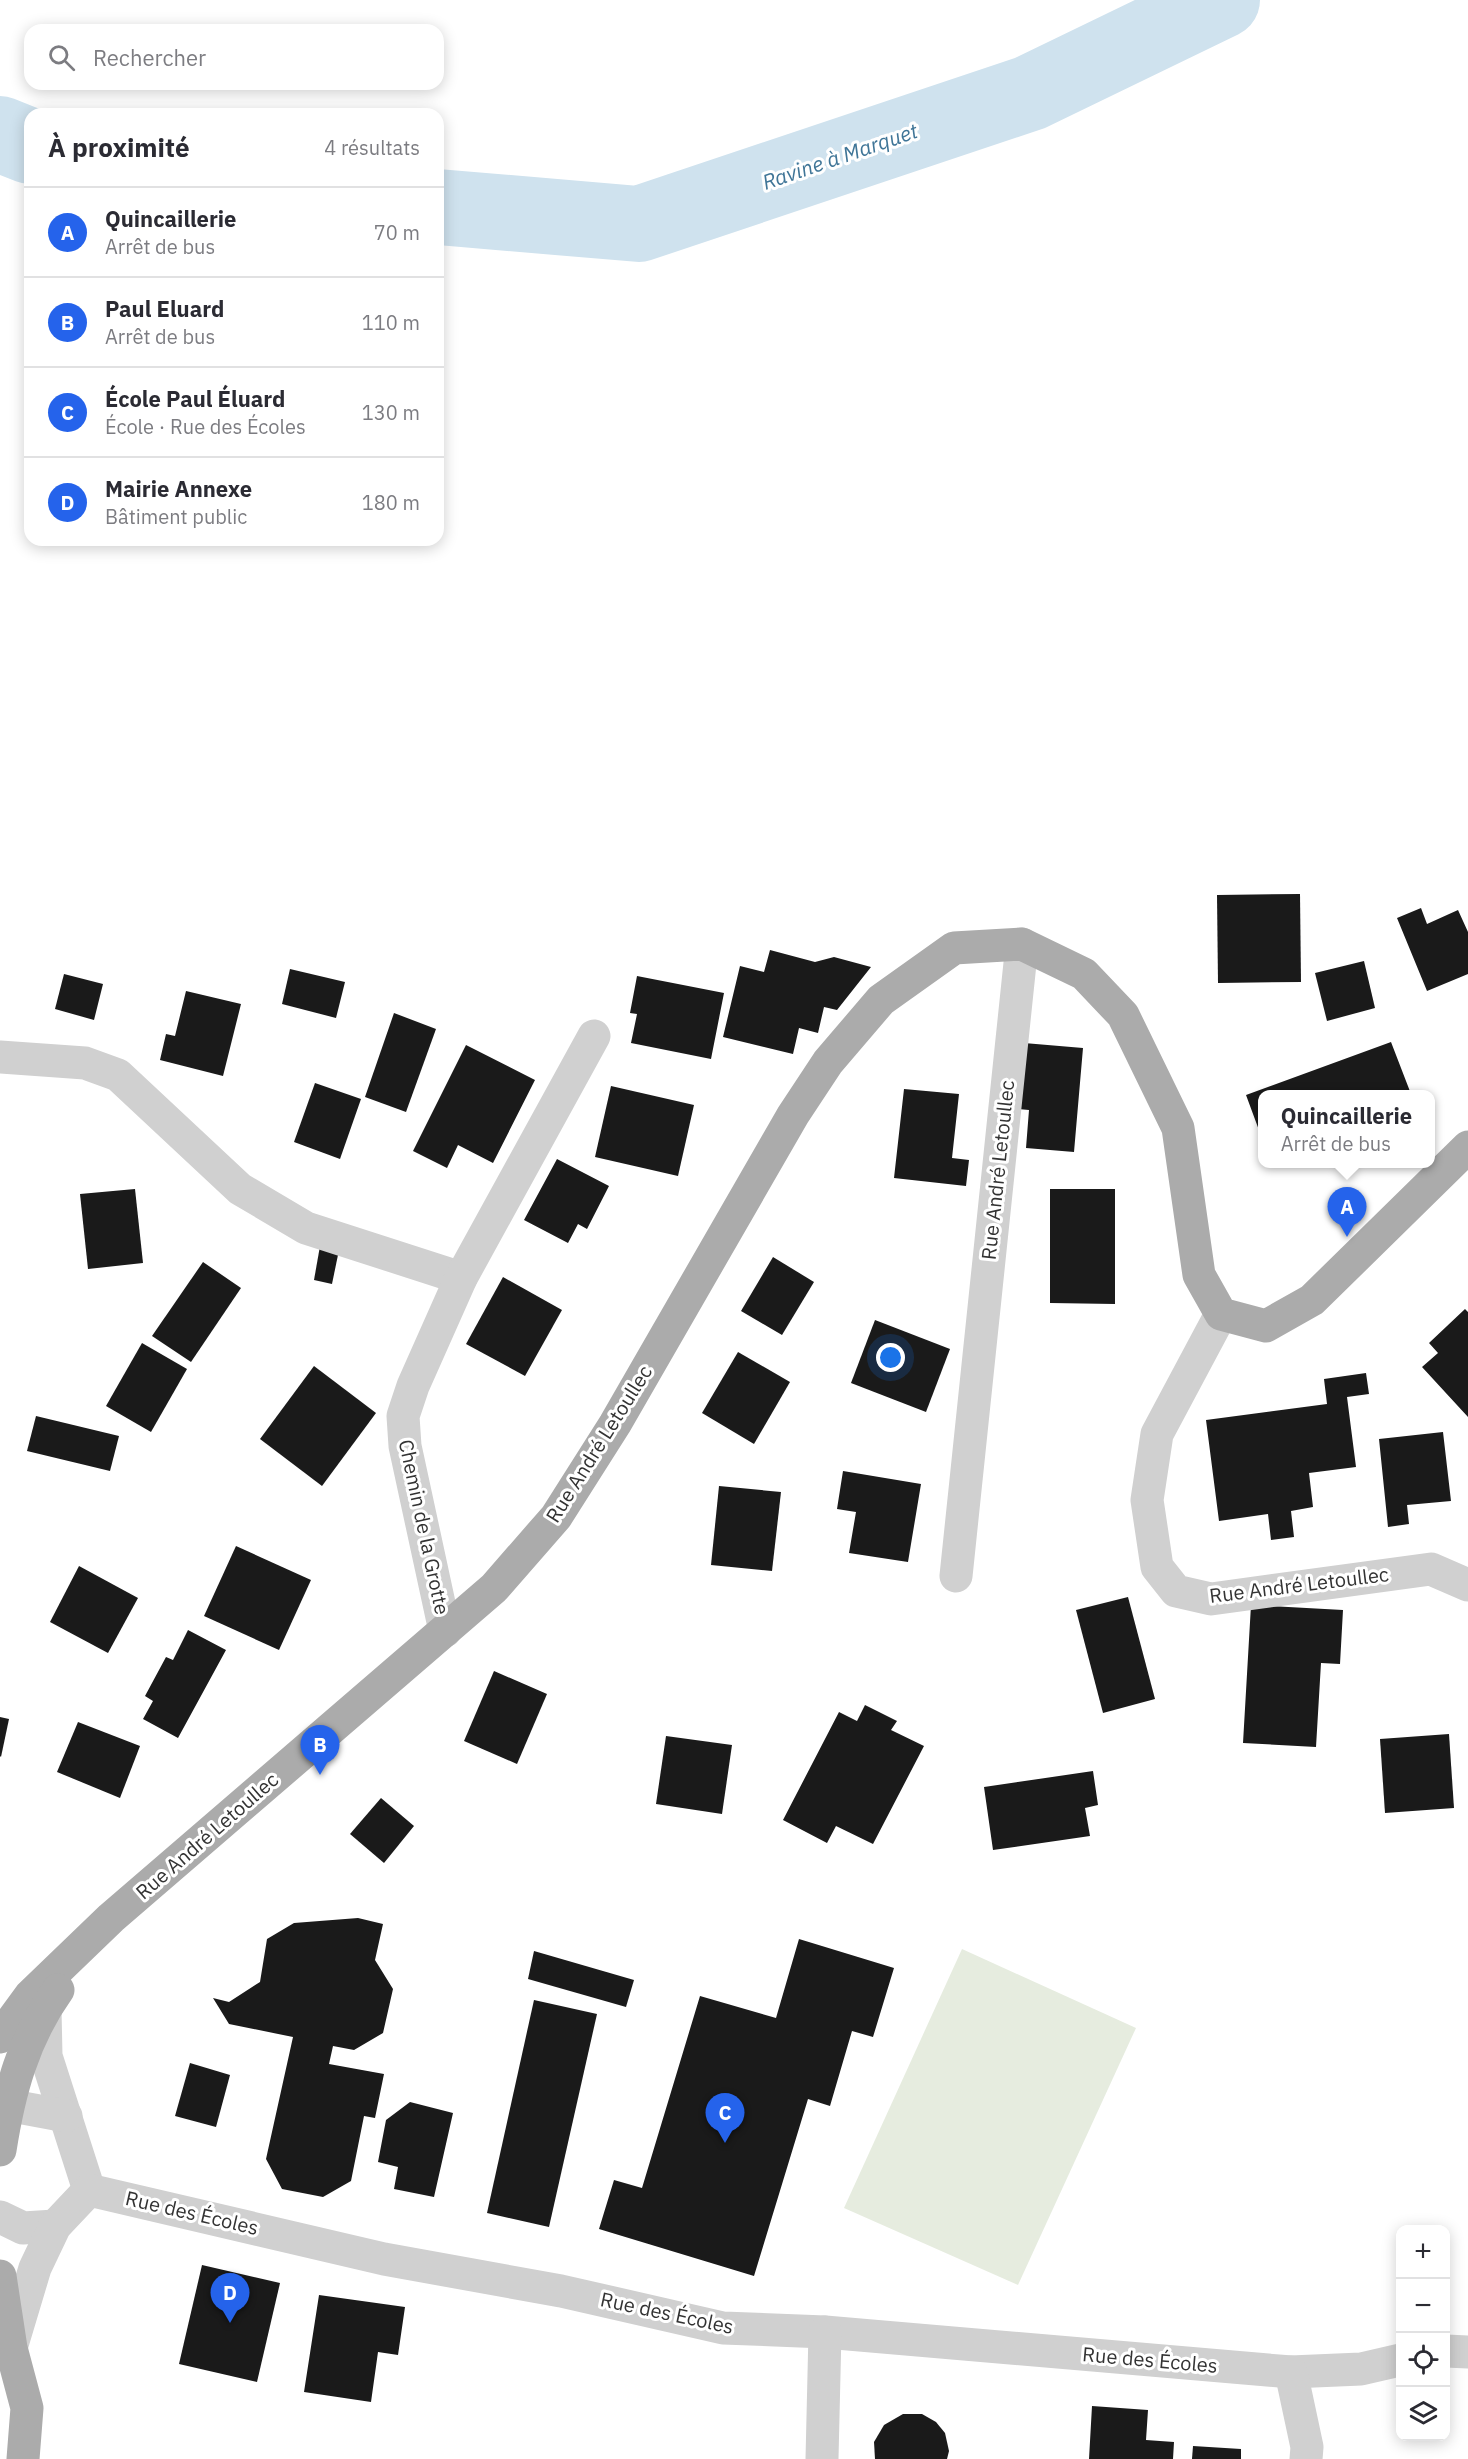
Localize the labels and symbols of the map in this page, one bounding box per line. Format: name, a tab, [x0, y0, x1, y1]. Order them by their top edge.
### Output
water label: Ravine à Marquet	[758, 116, 922, 196]
street label: Rue André Letoullec	[975, 1079, 1020, 1261]
pin: A	[1328, 1188, 1366, 1237]
your location	[876, 1343, 905, 1372]
street label: Rue André Letoullec	[539, 1360, 658, 1528]
street label: Chemin de la Grotte	[393, 1437, 456, 1617]
street label: Rue André Letoullec	[1208, 1560, 1390, 1609]
pin: B	[300, 1726, 340, 1775]
street label: Rue André Letoullec	[130, 1766, 284, 1905]
pin: C	[706, 2094, 744, 2143]
street label: Rue des Écoles	[123, 2184, 261, 2241]
pin: D	[210, 2274, 250, 2323]
street label: Rue des Écoles	[598, 2285, 736, 2340]
street label: Rue des Écoles	[1081, 2340, 1219, 2379]

